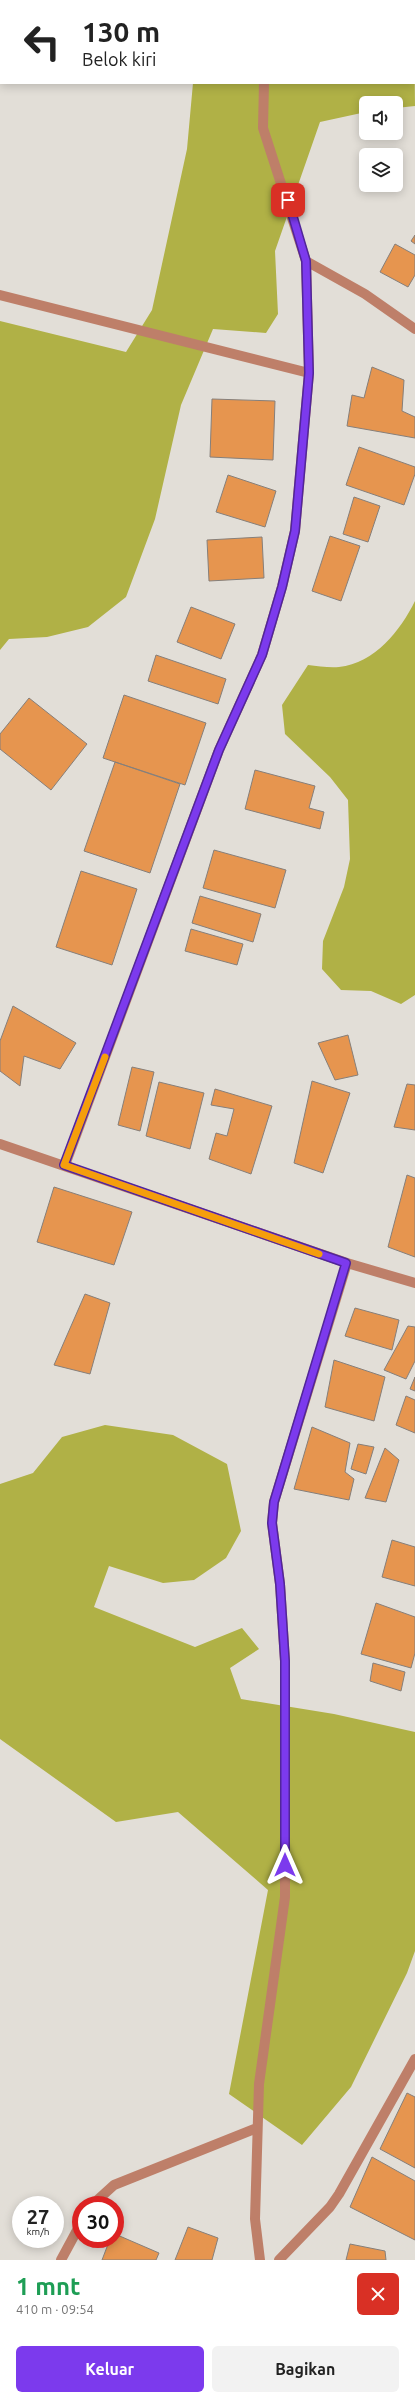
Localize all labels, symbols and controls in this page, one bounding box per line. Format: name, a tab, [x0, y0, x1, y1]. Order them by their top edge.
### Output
icon: left	[16, 16, 68, 68]
text: 130 m	[82, 16, 160, 47]
text: Belok kiri	[82, 49, 156, 69]
map controls	[359, 96, 403, 192]
button: sound	[359, 96, 403, 140]
button: layers	[359, 148, 403, 192]
pin	[271, 183, 305, 217]
icon: arrive	[277, 189, 299, 211]
position arrow	[264, 1844, 306, 1886]
speed limit sign: 30	[72, 2196, 124, 2248]
text: 27	[27, 2205, 49, 2228]
text: km/h	[26, 2226, 50, 2237]
text: 1 mnt	[16, 2273, 80, 2300]
button: close	[357, 2273, 399, 2315]
text: 410 m · 09:54	[16, 2302, 94, 2316]
button: Keluar	[16, 2346, 204, 2392]
button: Bagikan	[212, 2346, 399, 2392]

